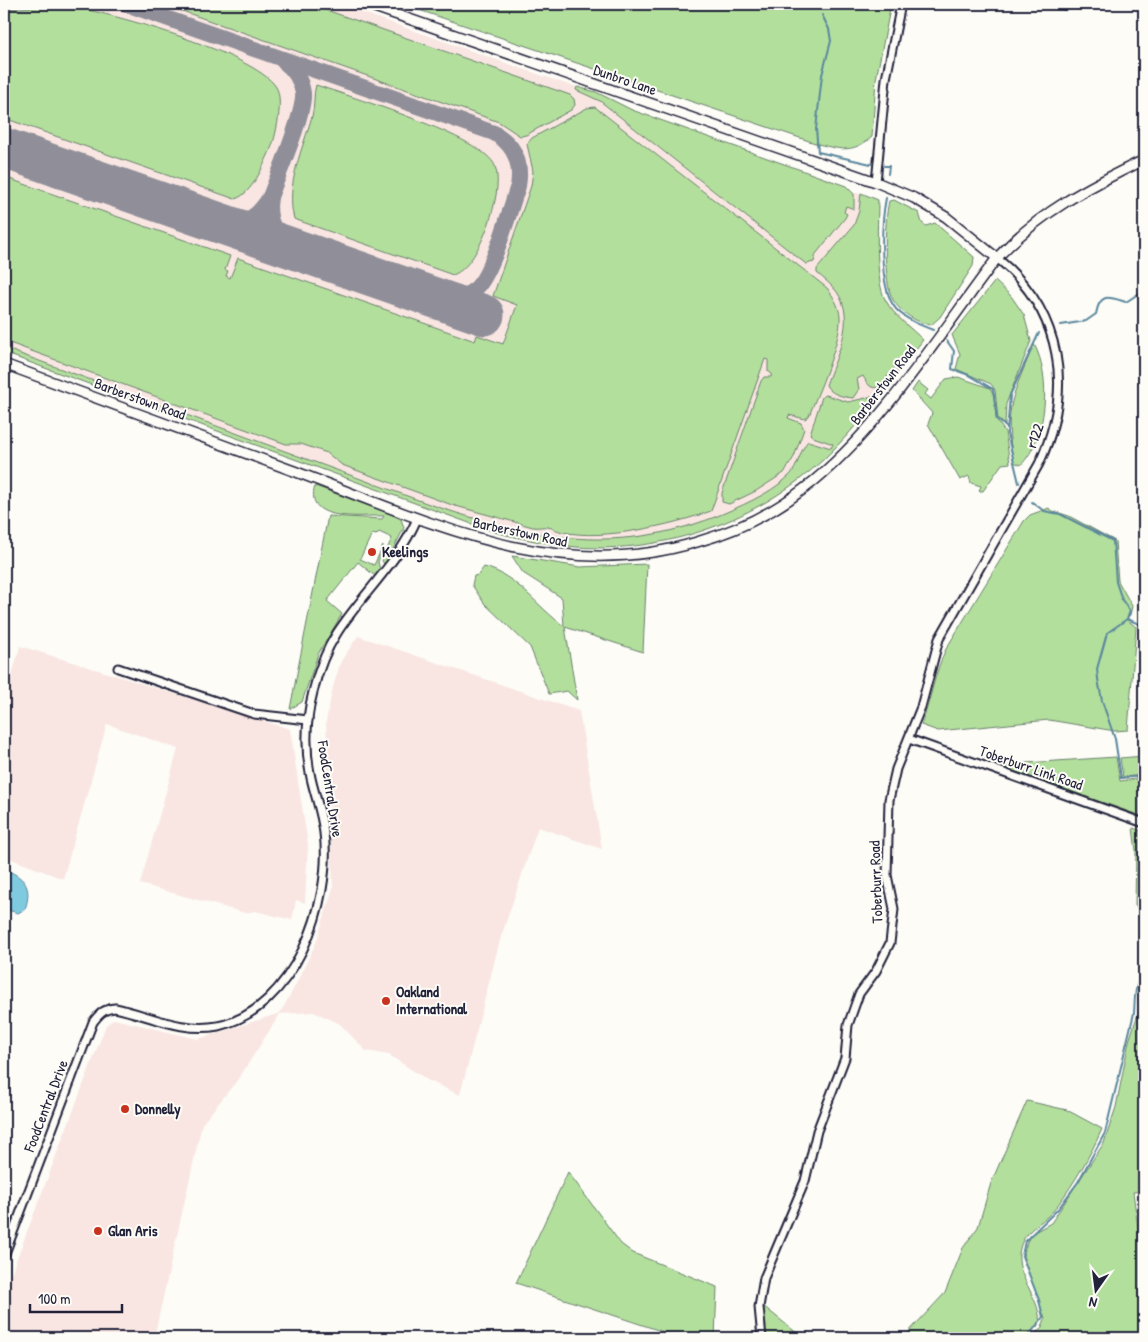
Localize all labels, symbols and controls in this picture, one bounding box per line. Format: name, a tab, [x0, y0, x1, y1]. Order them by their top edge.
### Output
street label: Dunbro Lane	[591, 59, 660, 100]
street label: Barberstown Road	[845, 340, 920, 429]
street label: Barberstown Road	[92, 372, 189, 425]
street label: r122	[1020, 420, 1049, 451]
street label: Barberstown Road	[471, 511, 569, 552]
place label: Keelings	[382, 541, 429, 563]
marker: Keelings	[366, 546, 378, 558]
street label: FoodCentral Drive	[312, 738, 348, 839]
street label: Toberburr Link Road	[977, 740, 1086, 795]
street label: Toberburr Road	[864, 840, 887, 924]
place label: Oakland International	[396, 981, 468, 1019]
marker: Oakland International	[380, 995, 392, 1007]
street label: FoodCentral Drive	[18, 1057, 73, 1156]
place label: Donnelly	[135, 1098, 181, 1120]
marker: Donnelly	[119, 1103, 131, 1115]
place label: Glan Aris	[108, 1220, 158, 1241]
marker: Glan Aris	[92, 1225, 104, 1237]
north arrow	[1070, 1264, 1120, 1314]
scale bar	[30, 1282, 122, 1314]
text: 100 m	[38, 1288, 71, 1309]
text: N	[1086, 1293, 1099, 1313]

